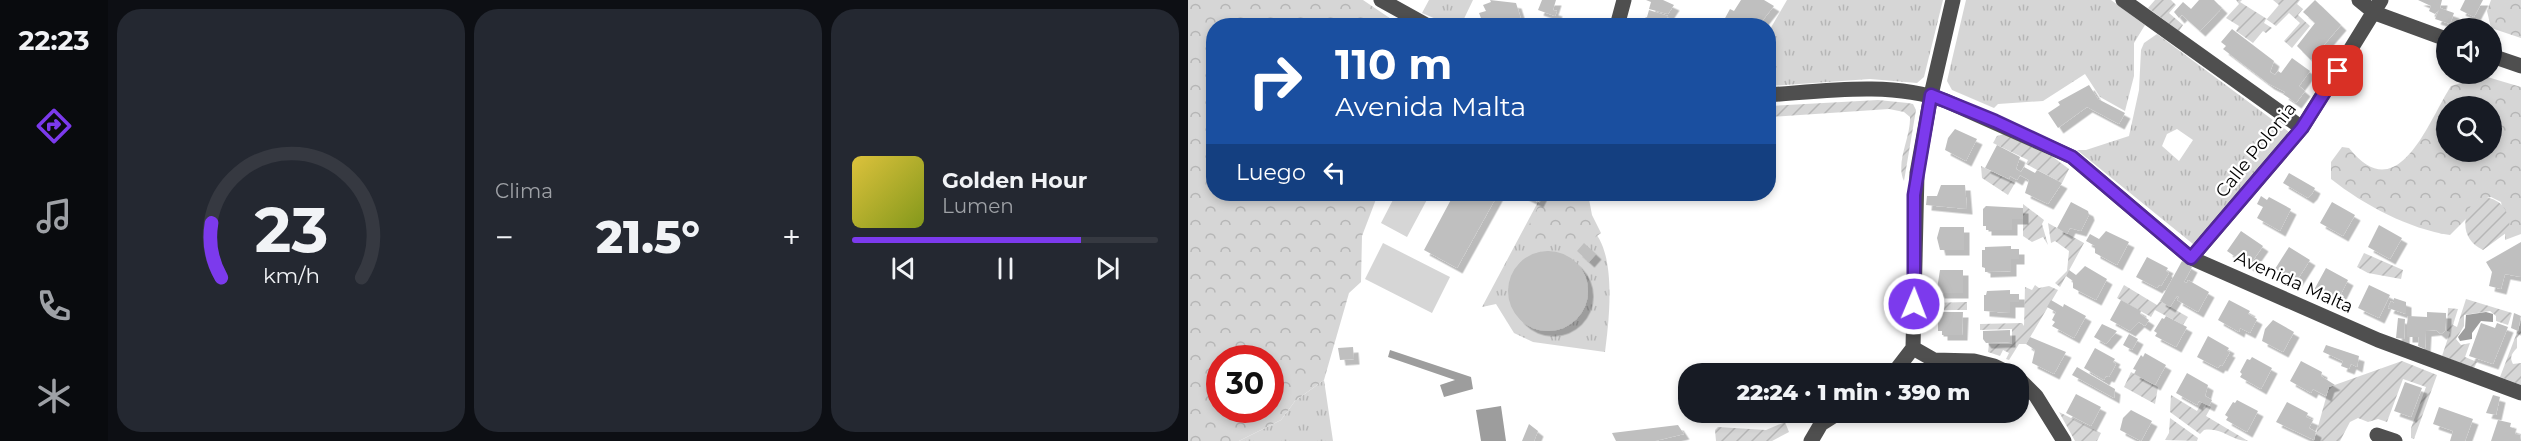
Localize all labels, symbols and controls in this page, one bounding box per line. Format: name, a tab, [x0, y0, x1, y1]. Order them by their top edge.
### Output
map controls	[2436, 18, 2502, 162]
button: sound	[2436, 18, 2502, 84]
text: 22:23	[19, 24, 89, 57]
text: 110 m	[1335, 38, 1452, 90]
icon: right	[1236, 42, 1314, 120]
pin	[2312, 45, 2363, 96]
icon: arrive	[2321, 54, 2354, 87]
text: Avenida Malta	[1335, 90, 1526, 123]
button: search	[2436, 96, 2502, 162]
street label: Calle Polonia	[2211, 98, 2301, 202]
icon: directions	[33, 105, 75, 147]
icon: left	[1318, 156, 1351, 189]
text: Luego	[1236, 159, 1306, 186]
text: Golden Hour	[942, 167, 1087, 194]
text: Clima	[495, 179, 553, 203]
text: 23	[254, 192, 328, 268]
text: Lumen	[942, 194, 1014, 218]
icon: music	[33, 195, 75, 237]
text: 21.5°	[596, 209, 700, 264]
text: −	[495, 217, 514, 257]
text: +	[782, 217, 801, 257]
street label: Avenida Malta	[2231, 246, 2357, 318]
icon: previous	[887, 252, 920, 285]
icon: pause	[989, 252, 1022, 285]
icon: next	[1091, 252, 1124, 285]
text: km/h	[262, 262, 320, 288]
position arrow	[1882, 272, 1946, 336]
icon: phone	[33, 285, 75, 327]
speed limit sign: 30	[1206, 345, 1284, 423]
icon: climate	[33, 375, 75, 417]
text: 22:24 · 1 min · 390 m	[1737, 379, 1970, 406]

